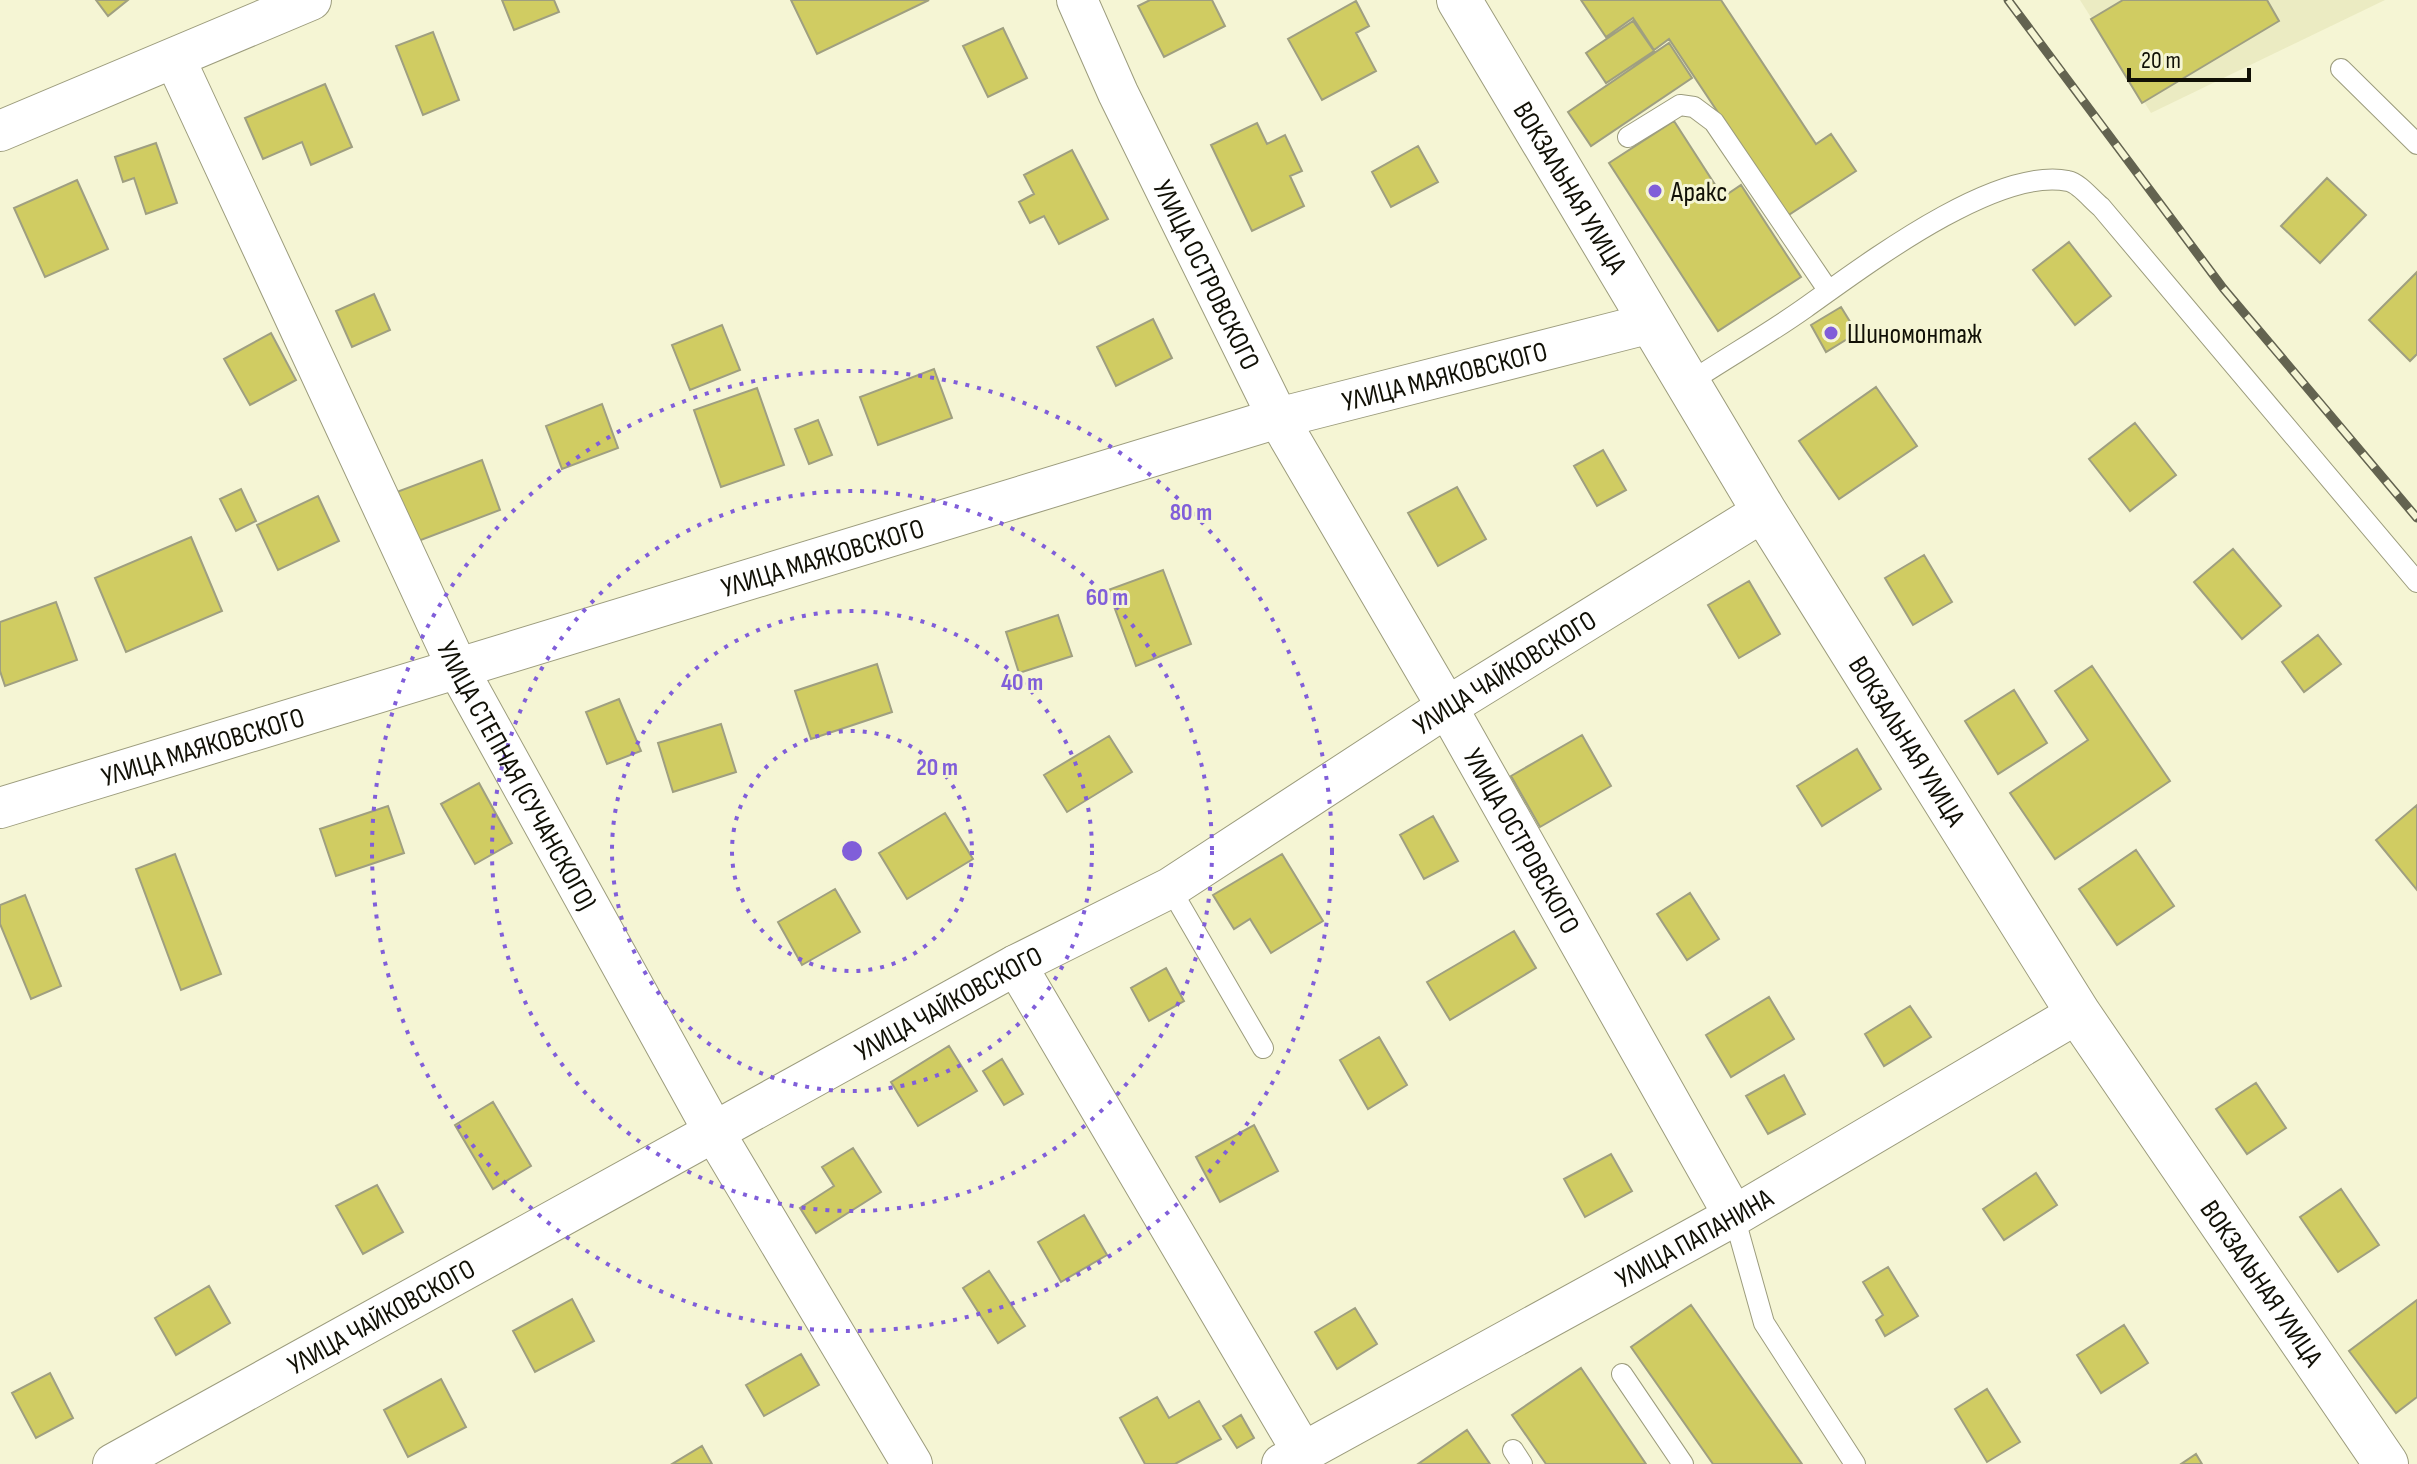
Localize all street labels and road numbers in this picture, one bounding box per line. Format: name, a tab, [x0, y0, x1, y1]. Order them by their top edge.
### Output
street label: ВОКЗАЛЬНАЯ УЛИЦА	[1506, 96, 1634, 281]
street label: УЛИЦА ОСТРОВСКОГО	[1145, 175, 1267, 376]
street label: УЛИЦА МАЯКОВСКОГО	[1339, 335, 1551, 419]
street label: УЛИЦА МАЯКОВСКОГО	[718, 512, 928, 605]
street label: УЛИЦА ЧАЙКОВСКОГО	[1408, 604, 1602, 742]
street label: УЛИЦА СТЕПНАЯ (СУЧАНСКОГО)	[429, 636, 603, 916]
street label: ВОКЗАЛЬНАЯ УЛИЦА	[1841, 650, 1972, 833]
street label: УЛИЦА МАЯКОВСКОГО	[98, 701, 309, 794]
street label: УЛИЦА ОСТРОВСКОГО	[1456, 743, 1586, 940]
street label: УЛИЦА ЧАЙКОВСКОГО	[849, 940, 1048, 1069]
street label: УЛИЦА ПАПАНИНА	[1610, 1181, 1780, 1296]
street label: ВОКЗАЛЬНАЯ УЛИЦА	[2193, 1194, 2330, 1374]
street label: УЛИЦА ЧАЙКОВСКОГО	[282, 1252, 481, 1382]

